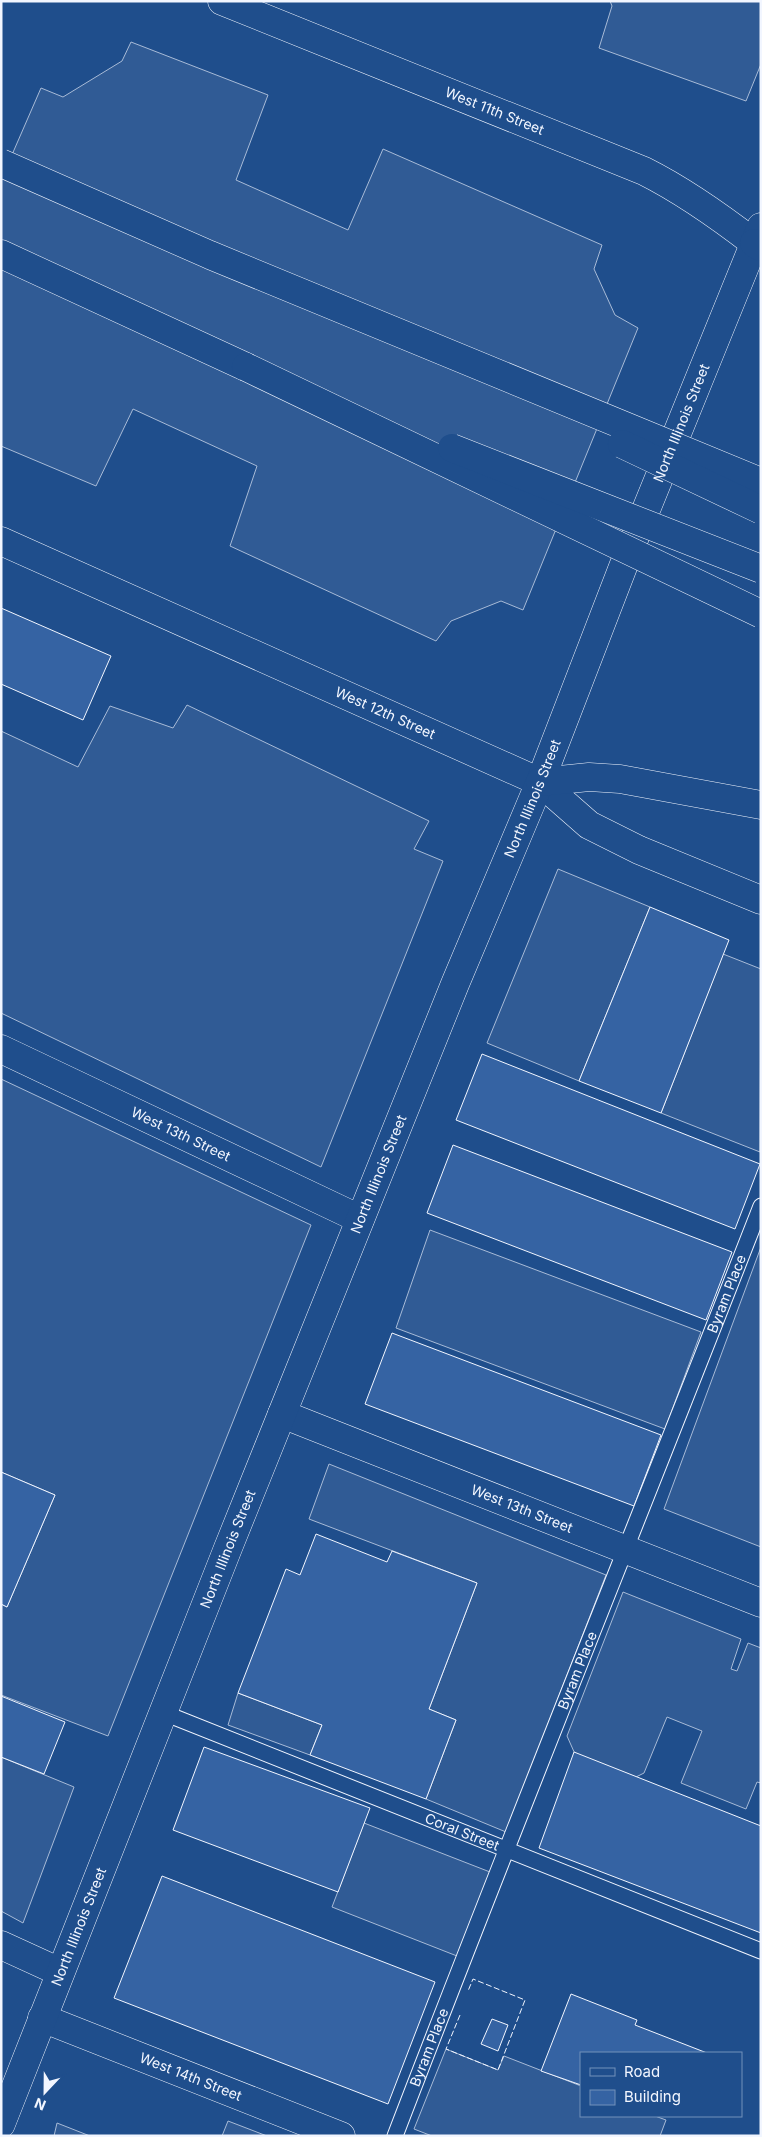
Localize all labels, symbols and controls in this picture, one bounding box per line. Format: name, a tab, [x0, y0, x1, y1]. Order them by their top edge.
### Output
street label: West 11th Street	[443, 83, 547, 138]
street label: North Illinois Street	[649, 361, 713, 485]
street label: West 12th Street	[333, 683, 439, 742]
street label: North Illinois Street	[500, 737, 564, 860]
street label: West 13th Street	[129, 1103, 234, 1165]
street label: North Illinois Street	[347, 1112, 410, 1236]
street label: Byram Place	[703, 1252, 749, 1335]
street label: West 13th Street	[469, 1481, 576, 1536]
street label: North Illinois Street	[196, 1487, 259, 1611]
street label: Byram Place	[554, 1629, 600, 1712]
street label: Coral Street	[423, 1809, 502, 1854]
street label: North Illinois Street	[47, 1864, 109, 1988]
street label: Byram Place	[406, 2006, 452, 2089]
street label: West 14th Street	[138, 2048, 245, 2104]
legend	[580, 2052, 742, 2117]
text: Road	[624, 2062, 660, 2081]
north arrow	[20, 2067, 70, 2117]
text: Building	[624, 2087, 681, 2106]
text: N	[32, 2095, 48, 2114]

